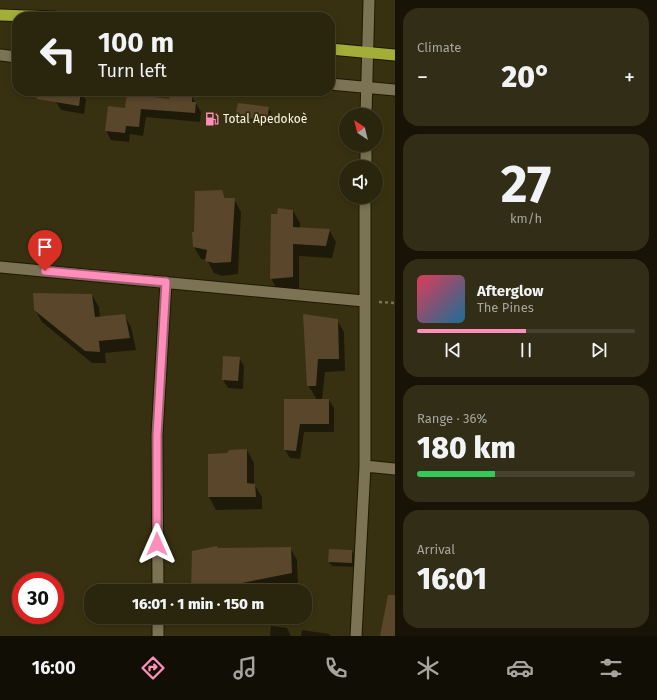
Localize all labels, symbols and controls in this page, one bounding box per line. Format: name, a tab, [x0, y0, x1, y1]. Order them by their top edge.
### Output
text: 100 m	[98, 26, 174, 59]
icon: left	[32, 28, 84, 80]
text: Climate	[417, 40, 461, 55]
text: 20°	[501, 59, 551, 95]
text: Turn left	[98, 60, 167, 82]
text: −	[417, 64, 428, 91]
text: +	[624, 64, 635, 91]
north arrow	[339, 108, 383, 152]
map controls	[339, 108, 383, 204]
fuel station icon: Total Apedokoè	[204, 111, 220, 127]
place label: Total Apedokoè	[223, 112, 307, 126]
text: 27	[501, 153, 551, 216]
button: sound	[339, 160, 383, 204]
text: km/h	[510, 211, 542, 226]
pin	[28, 230, 62, 271]
icon: arrive	[34, 236, 56, 258]
text: Afterglow	[477, 282, 543, 300]
text: The Pines	[477, 300, 534, 315]
icon: previous	[442, 339, 464, 361]
icon: pause	[515, 339, 537, 361]
icon: next	[588, 339, 610, 361]
text: Range · 36%	[417, 411, 487, 426]
text: 180 km	[417, 430, 516, 466]
position arrow	[136, 523, 178, 565]
text: Arrival	[417, 542, 455, 557]
text: 16:01	[417, 561, 487, 597]
speed limit sign: 30	[12, 572, 64, 624]
text: 16:01 · 1 min · 150 m	[132, 595, 264, 613]
icon: directions	[139, 654, 167, 682]
icon: music	[231, 654, 259, 682]
icon: phone	[322, 654, 350, 682]
icon: climate	[414, 654, 442, 682]
icon: car	[506, 654, 534, 682]
icon: filters	[597, 654, 625, 682]
text: 16:00	[32, 657, 76, 679]

